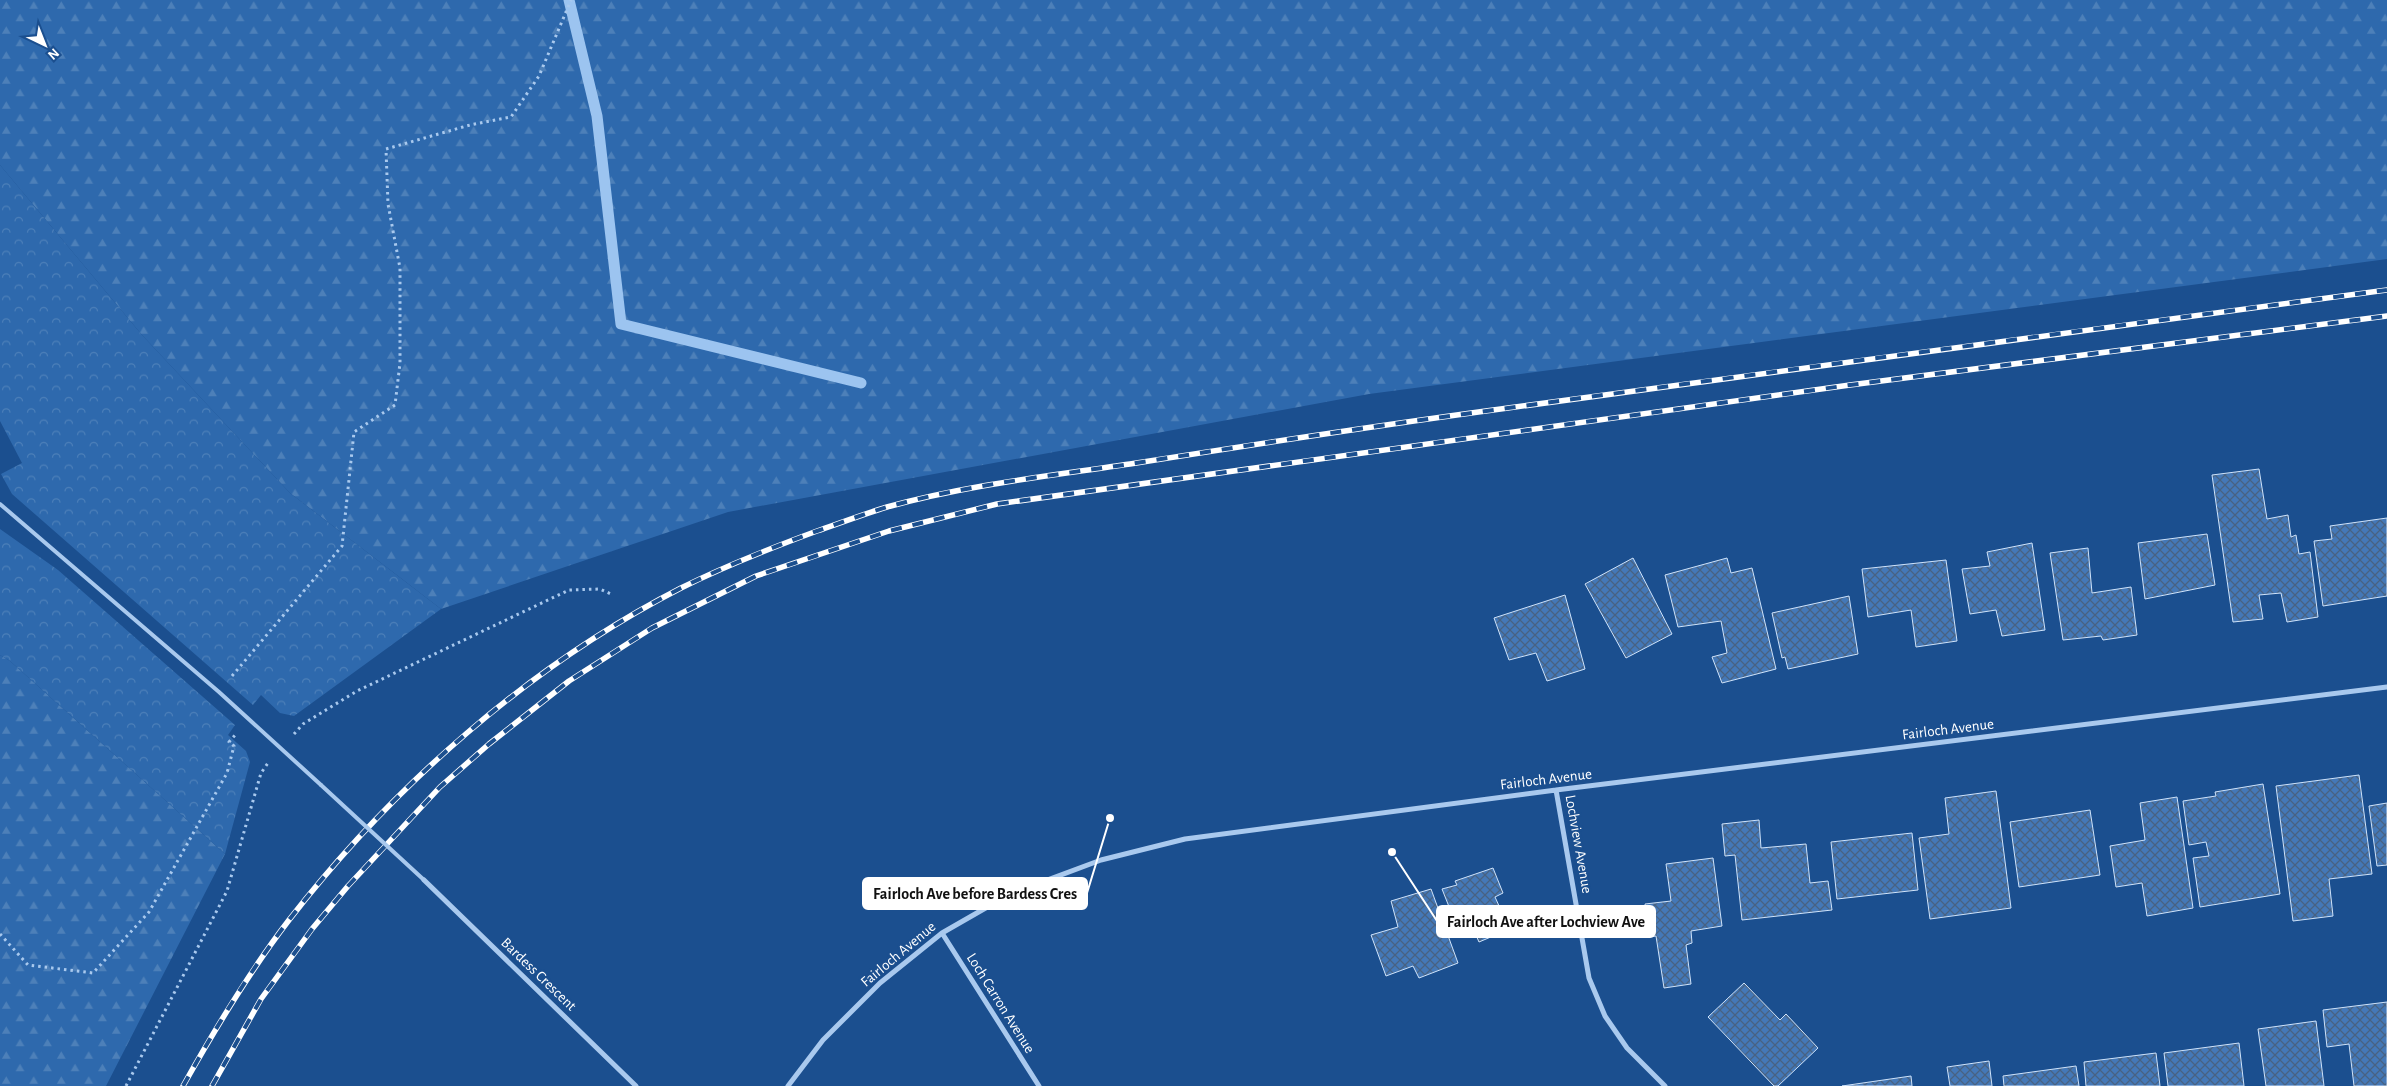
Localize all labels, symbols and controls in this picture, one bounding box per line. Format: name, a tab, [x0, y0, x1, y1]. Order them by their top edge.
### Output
north arrow	[20, 20, 70, 70]
text: N	[45, 45, 62, 62]
street label: Fairloch Avenue	[1901, 716, 1995, 743]
street label: Fairloch Avenue	[1499, 766, 1593, 793]
street label: Lochview Avenue	[1562, 794, 1595, 895]
callout: Fairloch Ave before Bardess Cres	[863, 878, 1087, 909]
text: Fairloch Ave before Bardess Cres	[873, 886, 1077, 902]
callout: Fairloch Ave after Lochview Ave	[1437, 906, 1655, 937]
text: Fairloch Ave after Lochview Ave	[1447, 914, 1646, 930]
street label: Fairloch Avenue	[858, 919, 939, 990]
street label: Bardess Crescent	[498, 935, 579, 1014]
street label: Loch Carron Avenue	[964, 951, 1037, 1056]

